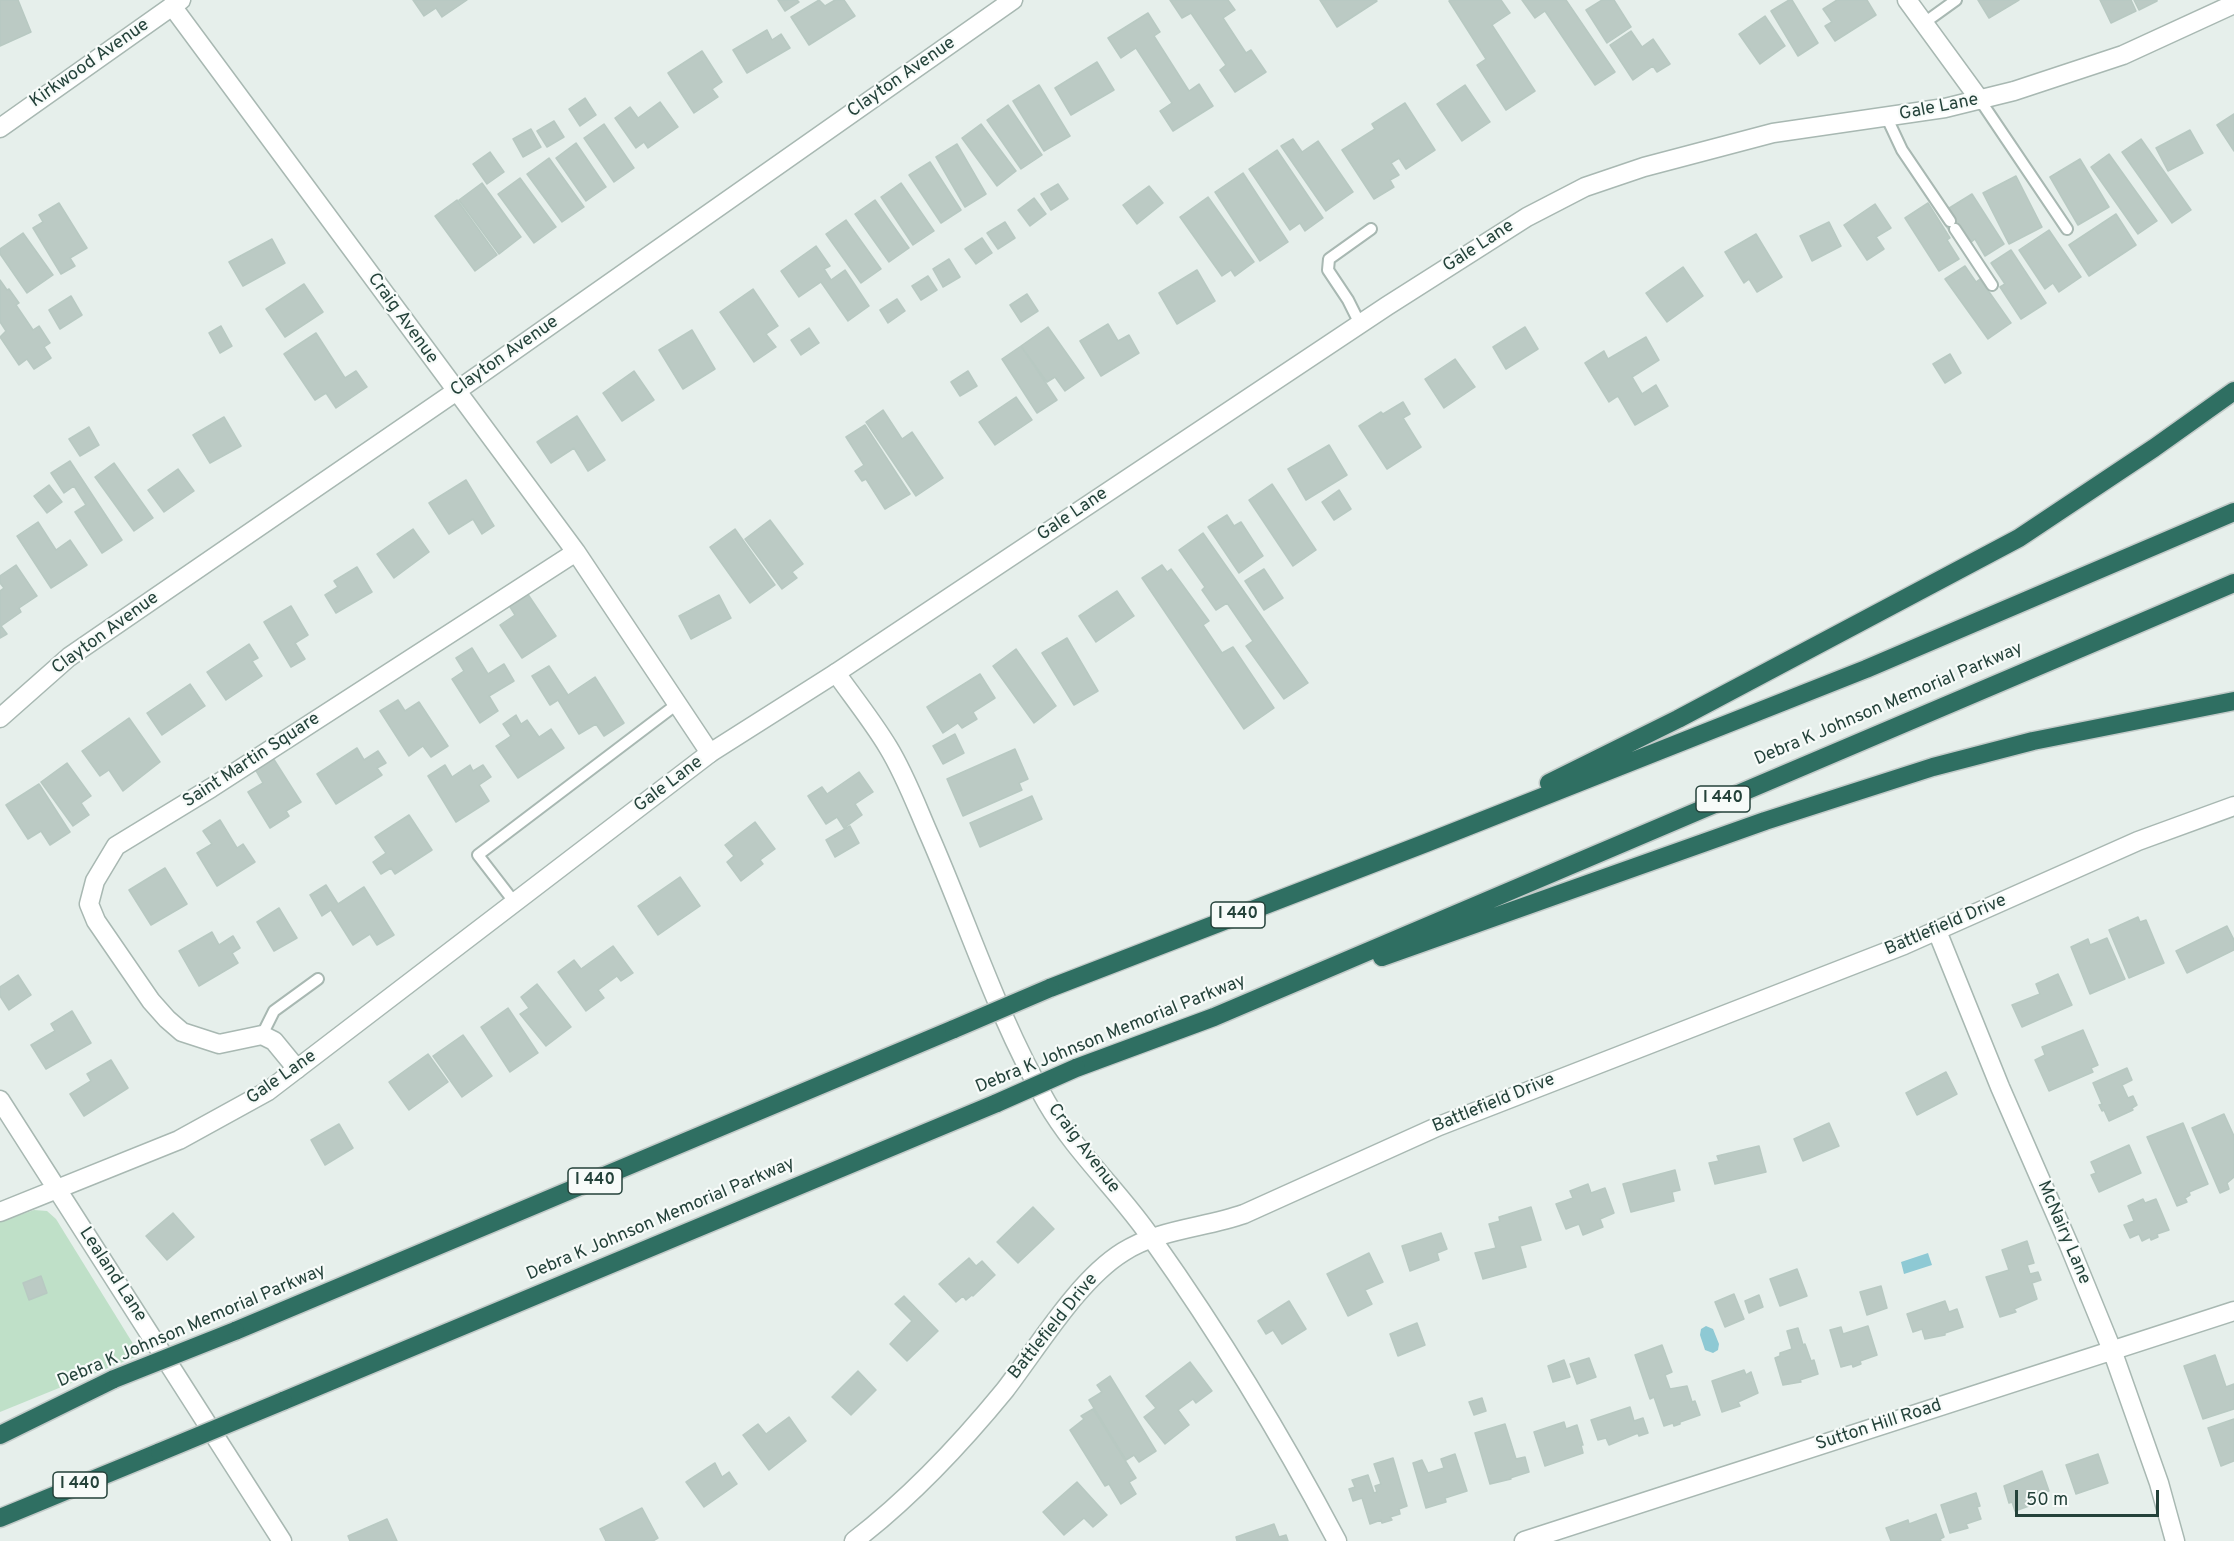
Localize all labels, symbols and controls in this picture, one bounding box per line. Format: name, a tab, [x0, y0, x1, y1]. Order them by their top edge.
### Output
street label: Kirkwood Avenue	[26, 15, 154, 113]
street label: Clayton Avenue	[844, 33, 960, 123]
street label: Gale Lane	[1898, 90, 1980, 126]
street label: Gale Lane	[1439, 216, 1519, 278]
street label: Craig Avenue	[362, 269, 442, 369]
street label: Clayton Avenue	[447, 312, 563, 402]
street label: Gale Lane	[1034, 484, 1112, 546]
street label: Clayton Avenue	[48, 588, 164, 680]
street label: Debra K Johnson Memorial Parkway	[1752, 639, 2026, 771]
street label: Saint Martin Square	[180, 709, 324, 813]
street label: Gale Lane	[630, 752, 708, 818]
road number: I 440	[1696, 786, 1750, 812]
street label: Battlefield Drive	[1882, 891, 2010, 961]
road number: I 440	[1211, 902, 1265, 928]
street label: Debra K Johnson Memorial Parkway	[973, 971, 1249, 1099]
street label: Gale Lane	[243, 1046, 321, 1110]
street label: Battlefield Drive	[1430, 1070, 1558, 1138]
street label: Craig Avenue	[1042, 1100, 1124, 1198]
street label: Debra K Johnson Memorial Parkway	[524, 1154, 798, 1286]
road number: I 440	[568, 1168, 622, 1194]
street label: McNairy Lane	[2031, 1178, 2095, 1288]
street label: Lealand Lane	[73, 1224, 151, 1326]
street label: Debra K Johnson Memorial Parkway	[55, 1261, 329, 1393]
street label: Battlefield Drive	[1005, 1270, 1103, 1384]
street label: Sutton Hill Road	[1813, 1396, 1945, 1456]
road number: I 440	[53, 1472, 107, 1498]
scale bar	[2018, 1478, 2162, 1516]
text: 50 m	[2026, 1489, 2068, 1512]

